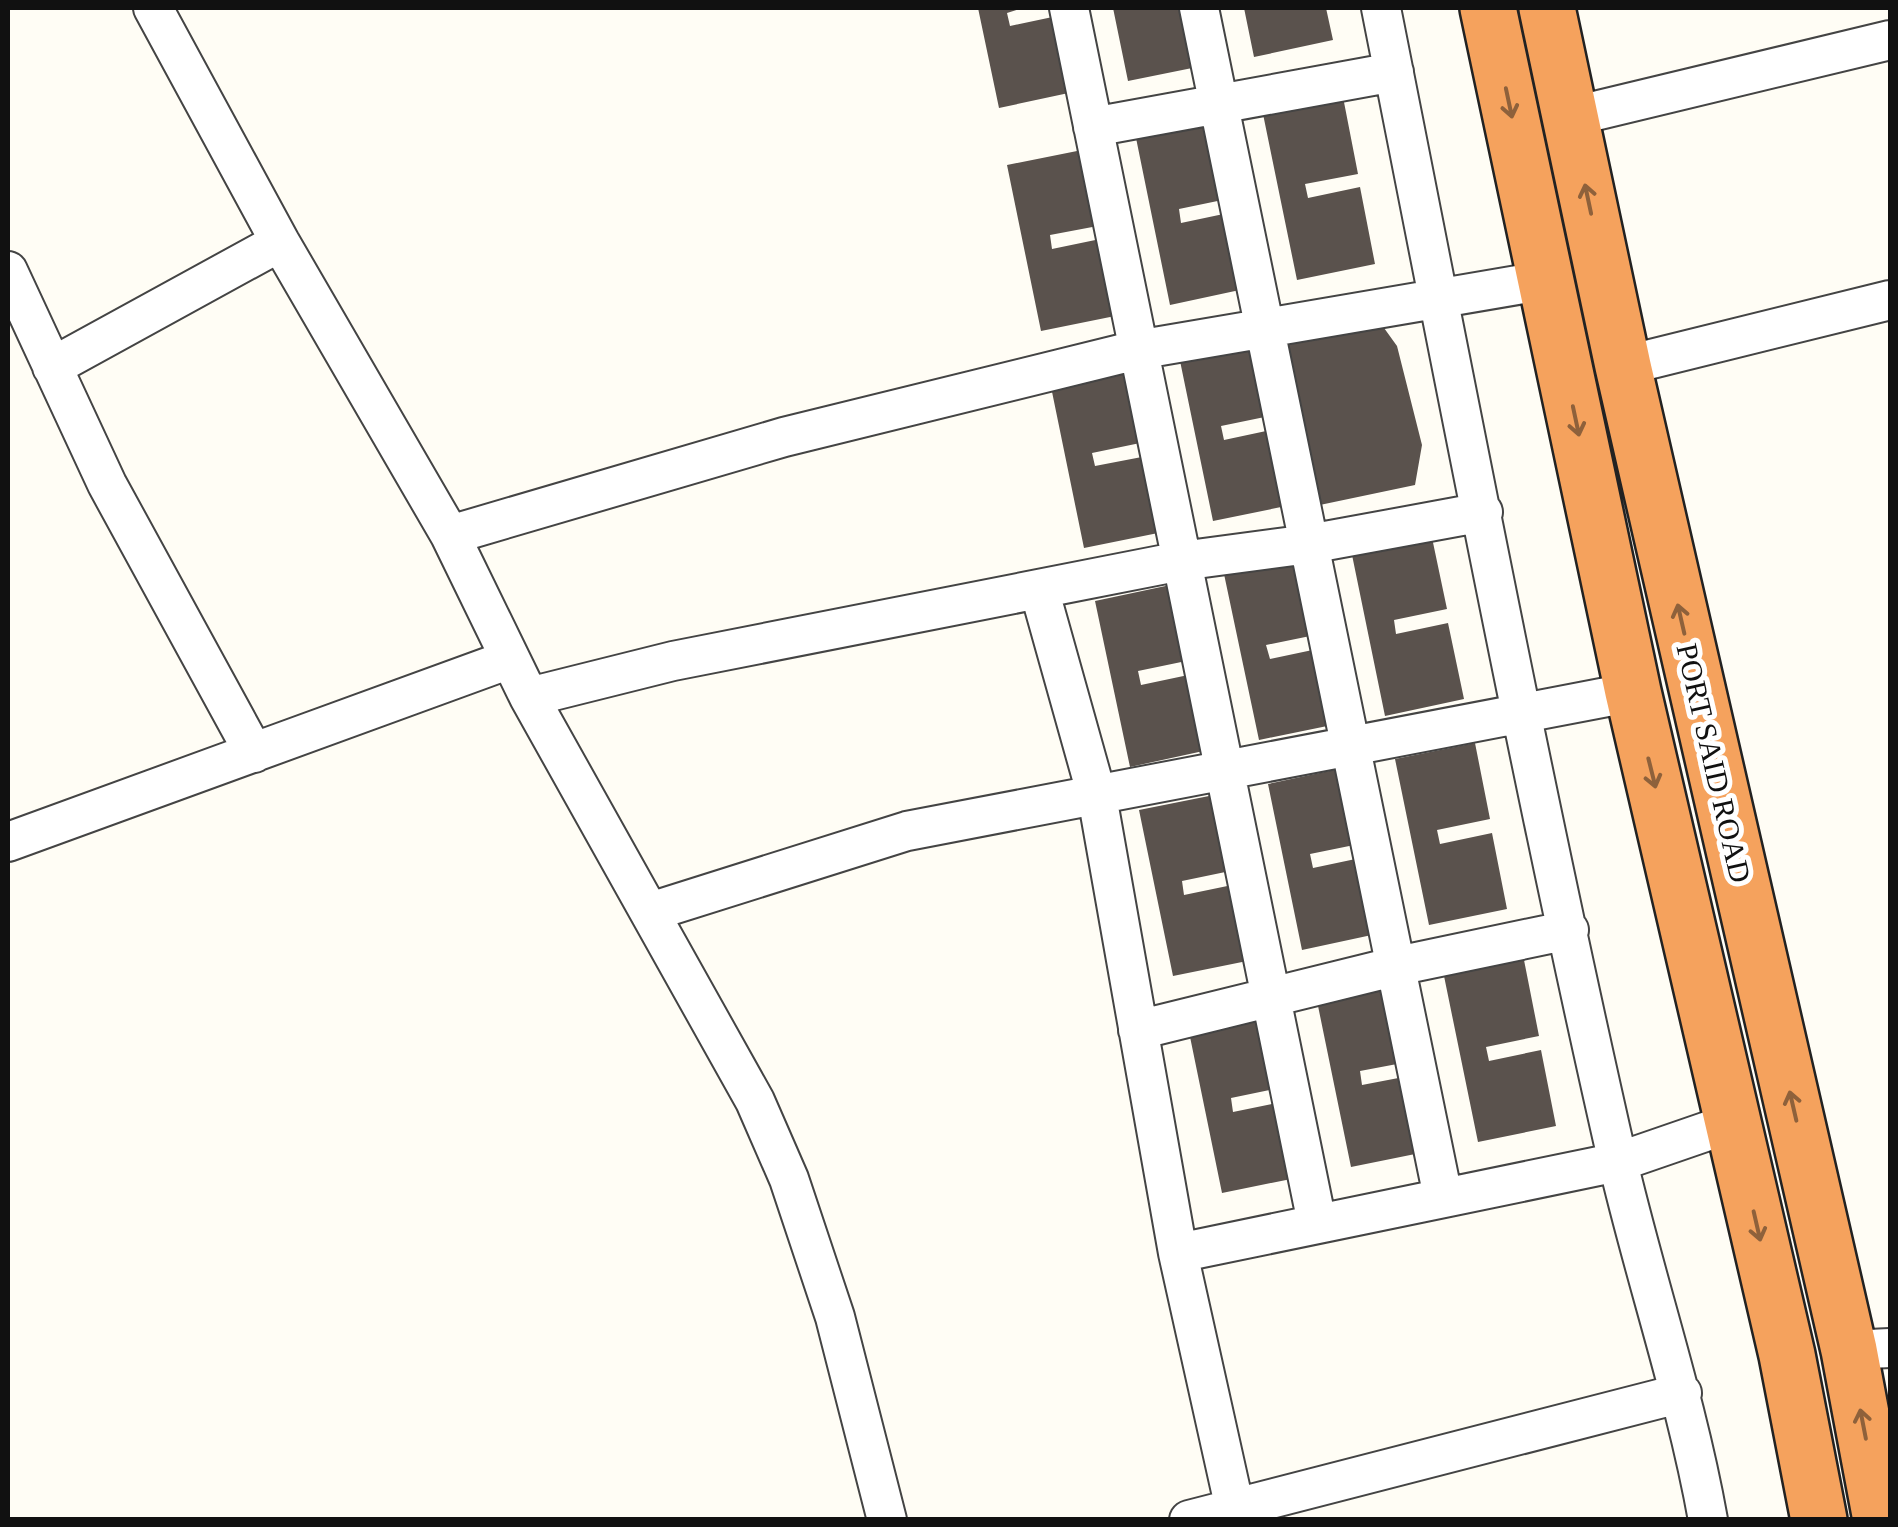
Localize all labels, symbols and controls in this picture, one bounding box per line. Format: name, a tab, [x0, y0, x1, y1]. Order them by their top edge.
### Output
one-way arrow	[1500, 86, 1519, 118]
one-way arrow	[1577, 184, 1596, 216]
one-way arrow	[1568, 404, 1587, 436]
one-way arrow	[1671, 604, 1689, 636]
street label: PORT SAID ROAD	[1670, 640, 1758, 886]
one-way arrow	[1644, 757, 1663, 788]
one-way arrow	[1783, 1091, 1801, 1123]
one-way arrow	[1749, 1209, 1767, 1241]
one-way arrow	[1852, 1408, 1871, 1440]

